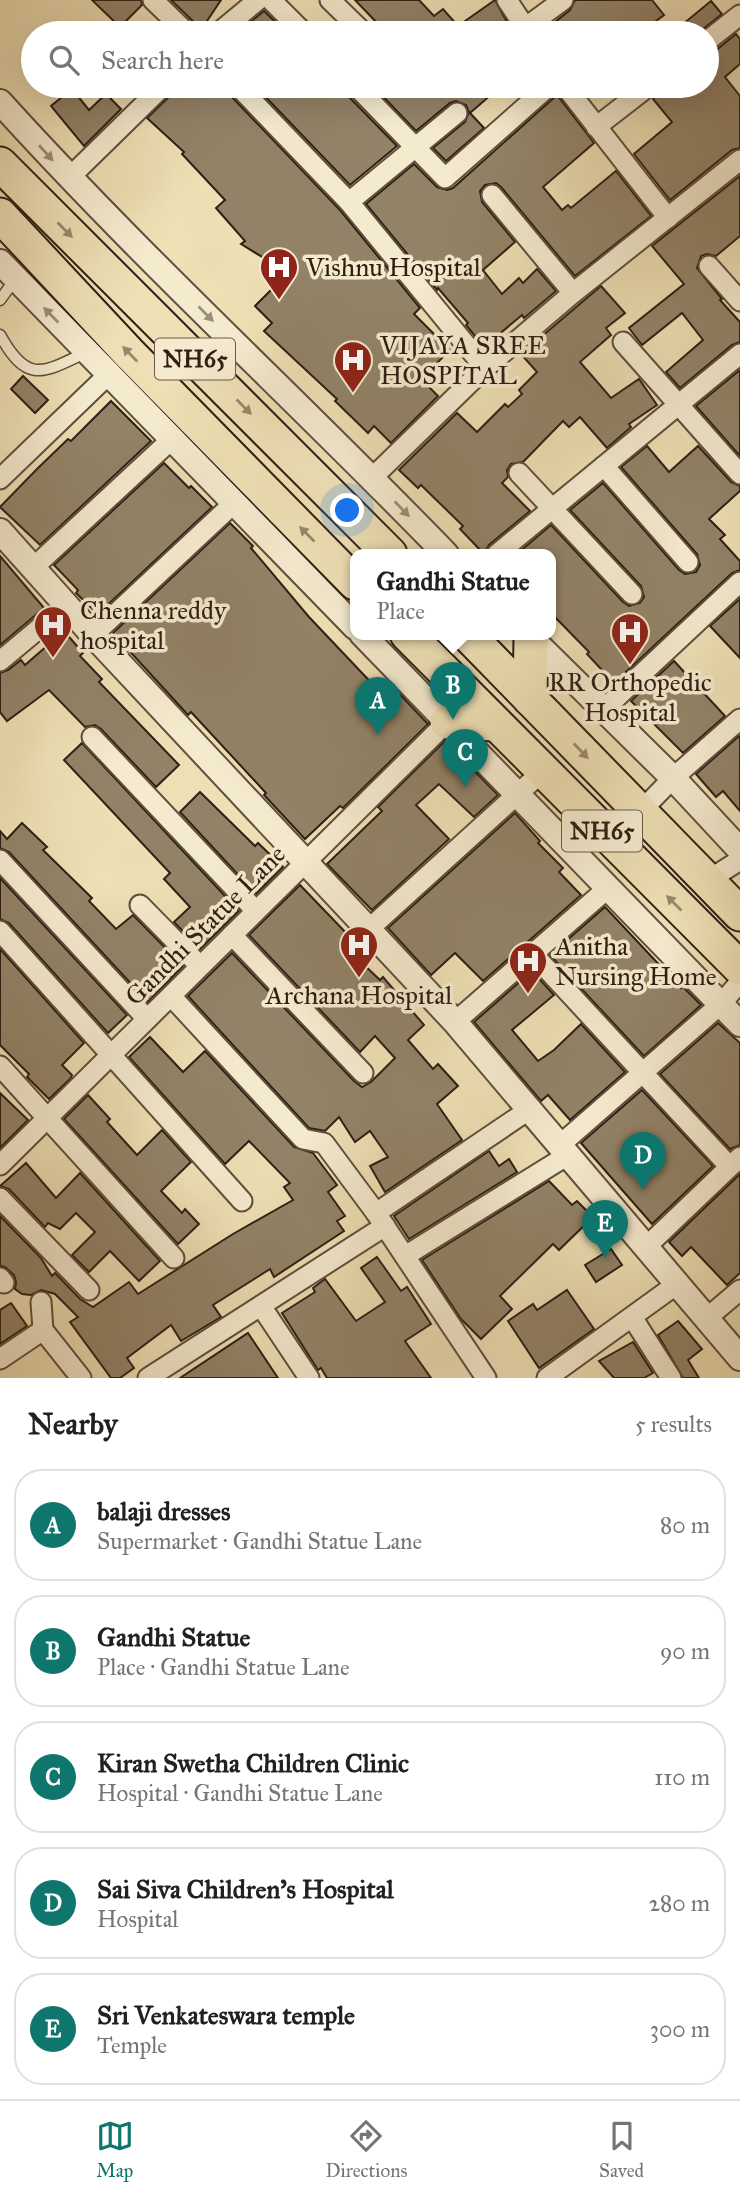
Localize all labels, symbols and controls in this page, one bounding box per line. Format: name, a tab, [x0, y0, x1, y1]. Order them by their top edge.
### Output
search box	[21, 21, 719, 98]
icon: search	[45, 41, 83, 79]
text: Search here	[101, 44, 224, 76]
one-way arrow	[38, 144, 54, 162]
one-way arrow	[57, 222, 73, 238]
hospital icon: Vishnu Hospital	[258, 246, 300, 301]
place label: Vishnu Hospital	[305, 251, 481, 283]
one-way arrow	[198, 305, 214, 322]
one-way arrow	[43, 306, 60, 323]
place label: VIJAYA SREE HOSPITAL	[379, 329, 546, 391]
road number: NH65	[155, 338, 235, 380]
hospital icon: VIJAYA SREE HOSPITAL	[332, 339, 374, 394]
one-way arrow	[123, 346, 139, 363]
one-way arrow	[235, 399, 252, 415]
your location	[330, 493, 364, 527]
one-way arrow	[394, 500, 410, 517]
one-way arrow	[298, 526, 315, 543]
popup	[350, 549, 556, 640]
text: Gandhi Statue	[376, 565, 530, 597]
place label: Chenna reddy hospital	[80, 594, 227, 656]
text: Place	[376, 597, 425, 625]
hospital icon: Chenna reddy hospital	[32, 604, 74, 659]
hospital icon: RR Orthopedic Hospital	[609, 611, 651, 666]
pin: B	[430, 662, 476, 720]
place label: RR Orthopedic Hospital	[548, 666, 712, 728]
pin: A	[355, 677, 401, 735]
pin: C	[442, 729, 488, 787]
one-way arrow	[572, 742, 589, 758]
road number: NH65	[562, 810, 642, 852]
street label: Gandhi Statue Lane	[118, 838, 292, 1012]
one-way arrow	[666, 895, 683, 911]
hospital icon: Archana Hospital	[338, 924, 380, 979]
place label: Anitha Nursing Home	[554, 930, 717, 992]
hospital icon: Anitha Nursing Home	[507, 940, 549, 995]
place label: Archana Hospital	[265, 979, 452, 1011]
pin: D	[620, 1132, 666, 1190]
pin: E	[582, 1200, 628, 1258]
text: Nearby	[28, 1406, 118, 1442]
text: 5 results	[635, 1410, 712, 1438]
text: balaji dresses	[97, 1495, 230, 1527]
text: A	[45, 1511, 61, 1539]
text: 80 m	[660, 1511, 710, 1539]
text: Supermarket · Gandhi Statue Lane	[97, 1527, 422, 1555]
text: Gandhi Statue	[97, 1621, 250, 1653]
text: B	[45, 1637, 61, 1665]
text: 90 m	[660, 1637, 710, 1665]
text: Place · Gandhi Statue Lane	[97, 1653, 350, 1681]
text: Kiran Swetha Children Clinic	[97, 1747, 409, 1779]
text: C	[45, 1763, 61, 1791]
text: 110 m	[654, 1763, 710, 1791]
text: Hospital · Gandhi Statue Lane	[97, 1779, 383, 1807]
text: Sai Siva Children’s Hospital	[97, 1873, 394, 1905]
text: D	[44, 1889, 62, 1917]
text: 280 m	[649, 1889, 710, 1917]
text: Hospital	[97, 1905, 179, 1933]
text: Sri Venkateswara temple	[97, 1999, 355, 2031]
text: E	[45, 2015, 61, 2043]
text: 300 m	[650, 2015, 710, 2043]
text: Temple	[97, 2031, 167, 2059]
tab: Map	[96, 2117, 134, 2182]
tab: Directions	[325, 2117, 407, 2182]
tab: Saved	[599, 2117, 644, 2182]

